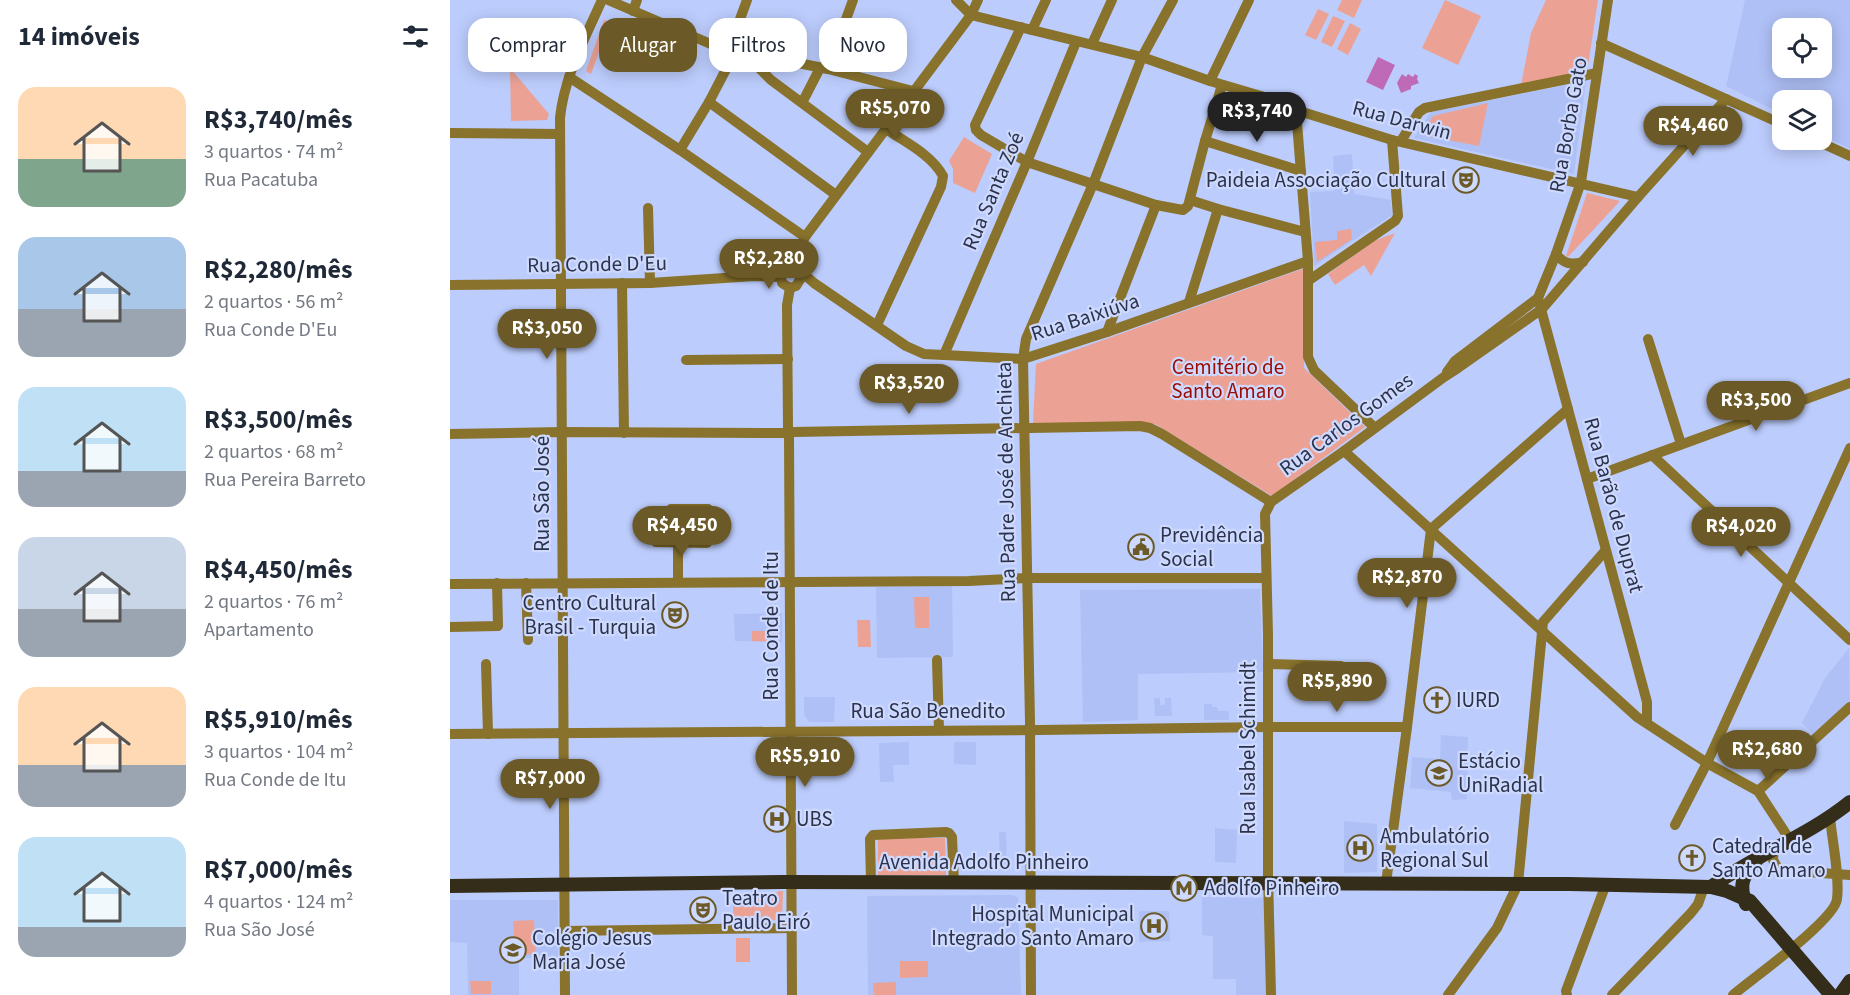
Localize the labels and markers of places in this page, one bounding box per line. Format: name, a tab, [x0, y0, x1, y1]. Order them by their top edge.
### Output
pin: R$5,070	[840, 89, 950, 140]
pin: R$3,740	[1202, 92, 1312, 143]
pin: R$4,460	[1638, 106, 1748, 157]
place label: Paideia Associação Cultural	[1206, 165, 1446, 195]
theatre icon: Paideia Associação Cultural	[1451, 165, 1481, 195]
pin: R$2,280	[714, 239, 824, 290]
pin: R$3,050	[492, 309, 602, 360]
pin: R$3,520	[854, 364, 964, 415]
pin: R$3,500	[1701, 381, 1811, 432]
pin: R$4,450	[627, 506, 737, 557]
pin: R$4,020	[1686, 507, 1796, 558]
place label: Previdência Social	[1160, 520, 1263, 574]
public building icon: Previdência Social	[1126, 532, 1156, 562]
pin: R$2,870	[1352, 558, 1462, 609]
place label: Centro Cultural Brasil - Turquia	[523, 588, 656, 642]
theatre icon: Centro Cultural Brasil - Turquia	[660, 600, 690, 630]
pin: R$5,890	[1282, 662, 1392, 713]
church icon: IURD	[1422, 685, 1452, 715]
place label: IURD	[1456, 685, 1500, 715]
pin: R$2,680	[1712, 730, 1822, 781]
pin: R$5,910	[750, 737, 860, 788]
place label: Estácio UniRadial	[1458, 746, 1543, 800]
school or university icon: Estácio UniRadial	[1424, 758, 1454, 788]
pin: R$7,000	[495, 759, 605, 810]
hospital icon: UBS	[762, 804, 792, 834]
place label: UBS	[796, 804, 833, 834]
place label: Ambulatório Regional Sul	[1380, 821, 1490, 875]
place label: Catedral de Santo Amaro	[1712, 831, 1826, 885]
hospital icon: Ambulatório Regional Sul	[1345, 833, 1375, 863]
church icon: Catedral de Santo Amaro	[1677, 843, 1707, 873]
metro station icon: Adolfo Pinheiro	[1169, 873, 1199, 903]
place label: Adolfo Pinheiro	[1204, 873, 1339, 903]
place label: Teatro Paulo Eiró	[722, 883, 811, 937]
theatre icon: Teatro Paulo Eiró	[688, 895, 718, 925]
place label: Hospital Municipal Integrado Santo Amaro	[931, 899, 1134, 953]
hospital icon: Hospital Municipal Integrado Santo Amaro	[1139, 911, 1169, 941]
place label: Colégio Jesus Maria José	[532, 923, 652, 977]
school or university icon: Colégio Jesus Maria José	[498, 935, 528, 965]

